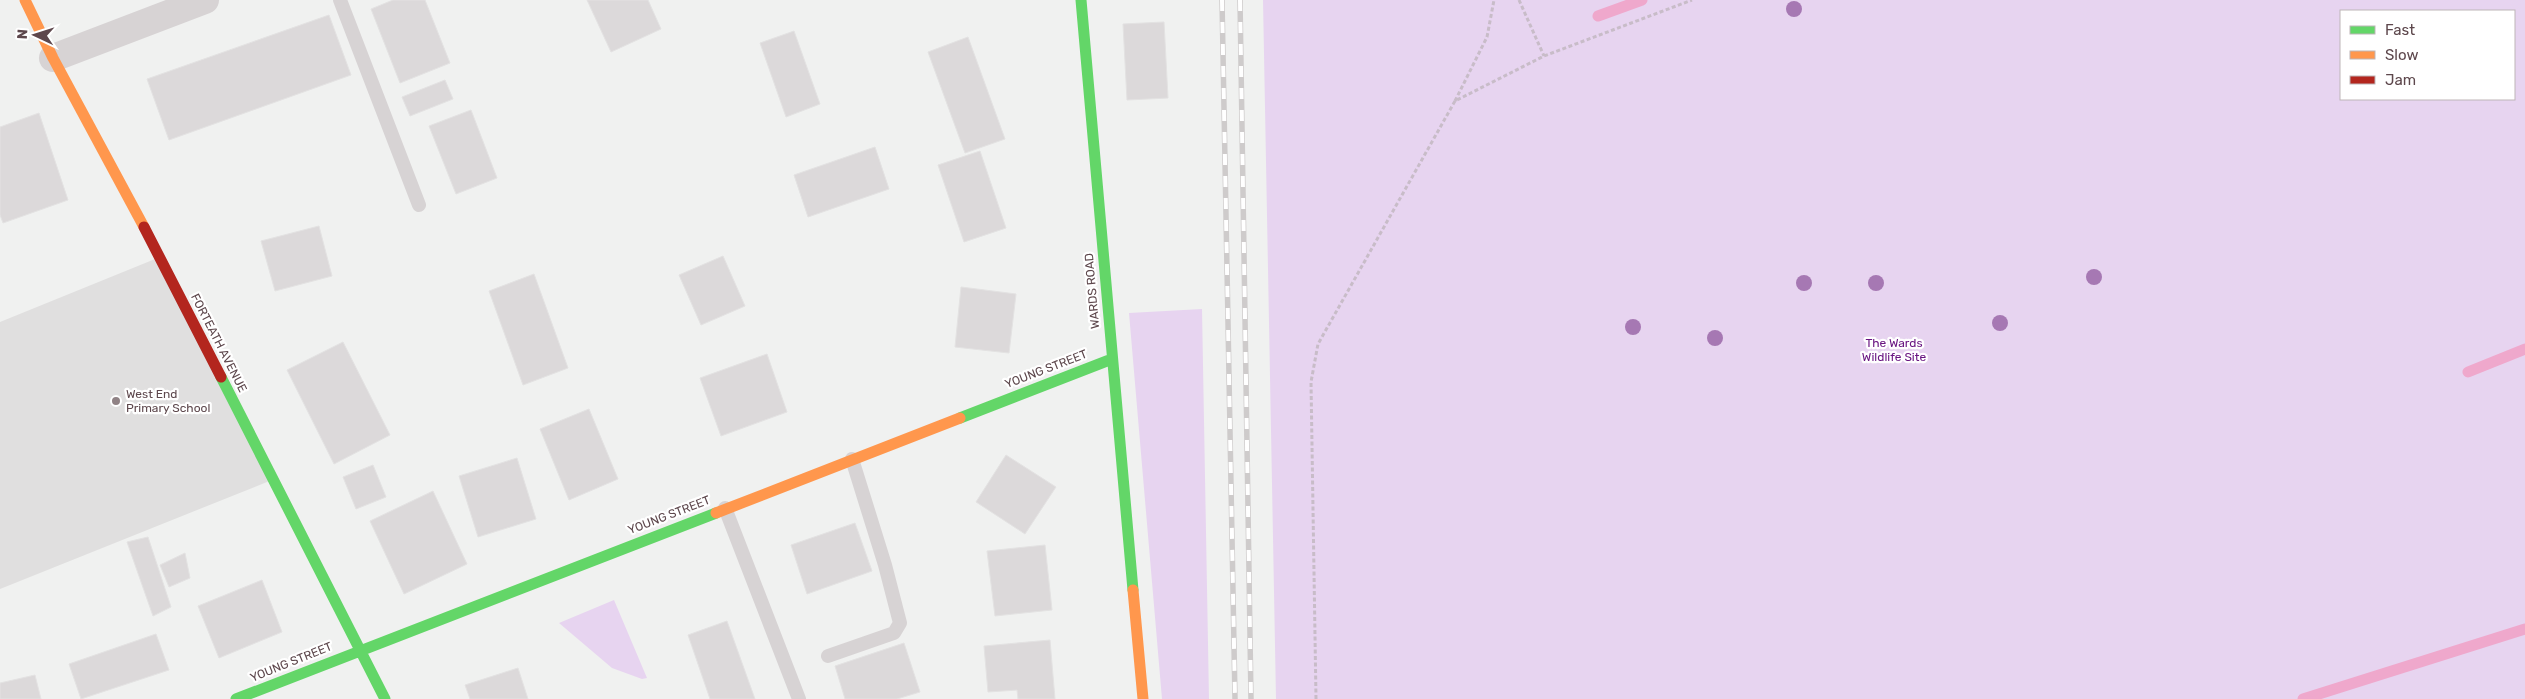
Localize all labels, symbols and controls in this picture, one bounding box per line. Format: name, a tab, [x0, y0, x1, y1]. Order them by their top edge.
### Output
north arrow	[10, 10, 60, 60]
legend	[2340, 10, 2515, 100]
text: Fast	[2385, 21, 2415, 39]
text: N	[14, 29, 31, 40]
text: Slow	[2385, 46, 2418, 64]
text: Jam	[2385, 71, 2416, 89]
street label: WARDS ROAD	[1082, 253, 1102, 329]
street label: FORTEATH AVENUE	[188, 291, 250, 395]
park label: The Wards Wildlife Site	[1862, 336, 1926, 364]
street label: YOUNG STREET	[1003, 347, 1089, 391]
place label: West End Primary School	[126, 387, 210, 415]
marker: West End Primary School	[110, 395, 122, 407]
street label: YOUNG STREET	[626, 493, 712, 537]
street label: YOUNG STREET	[248, 639, 334, 685]

